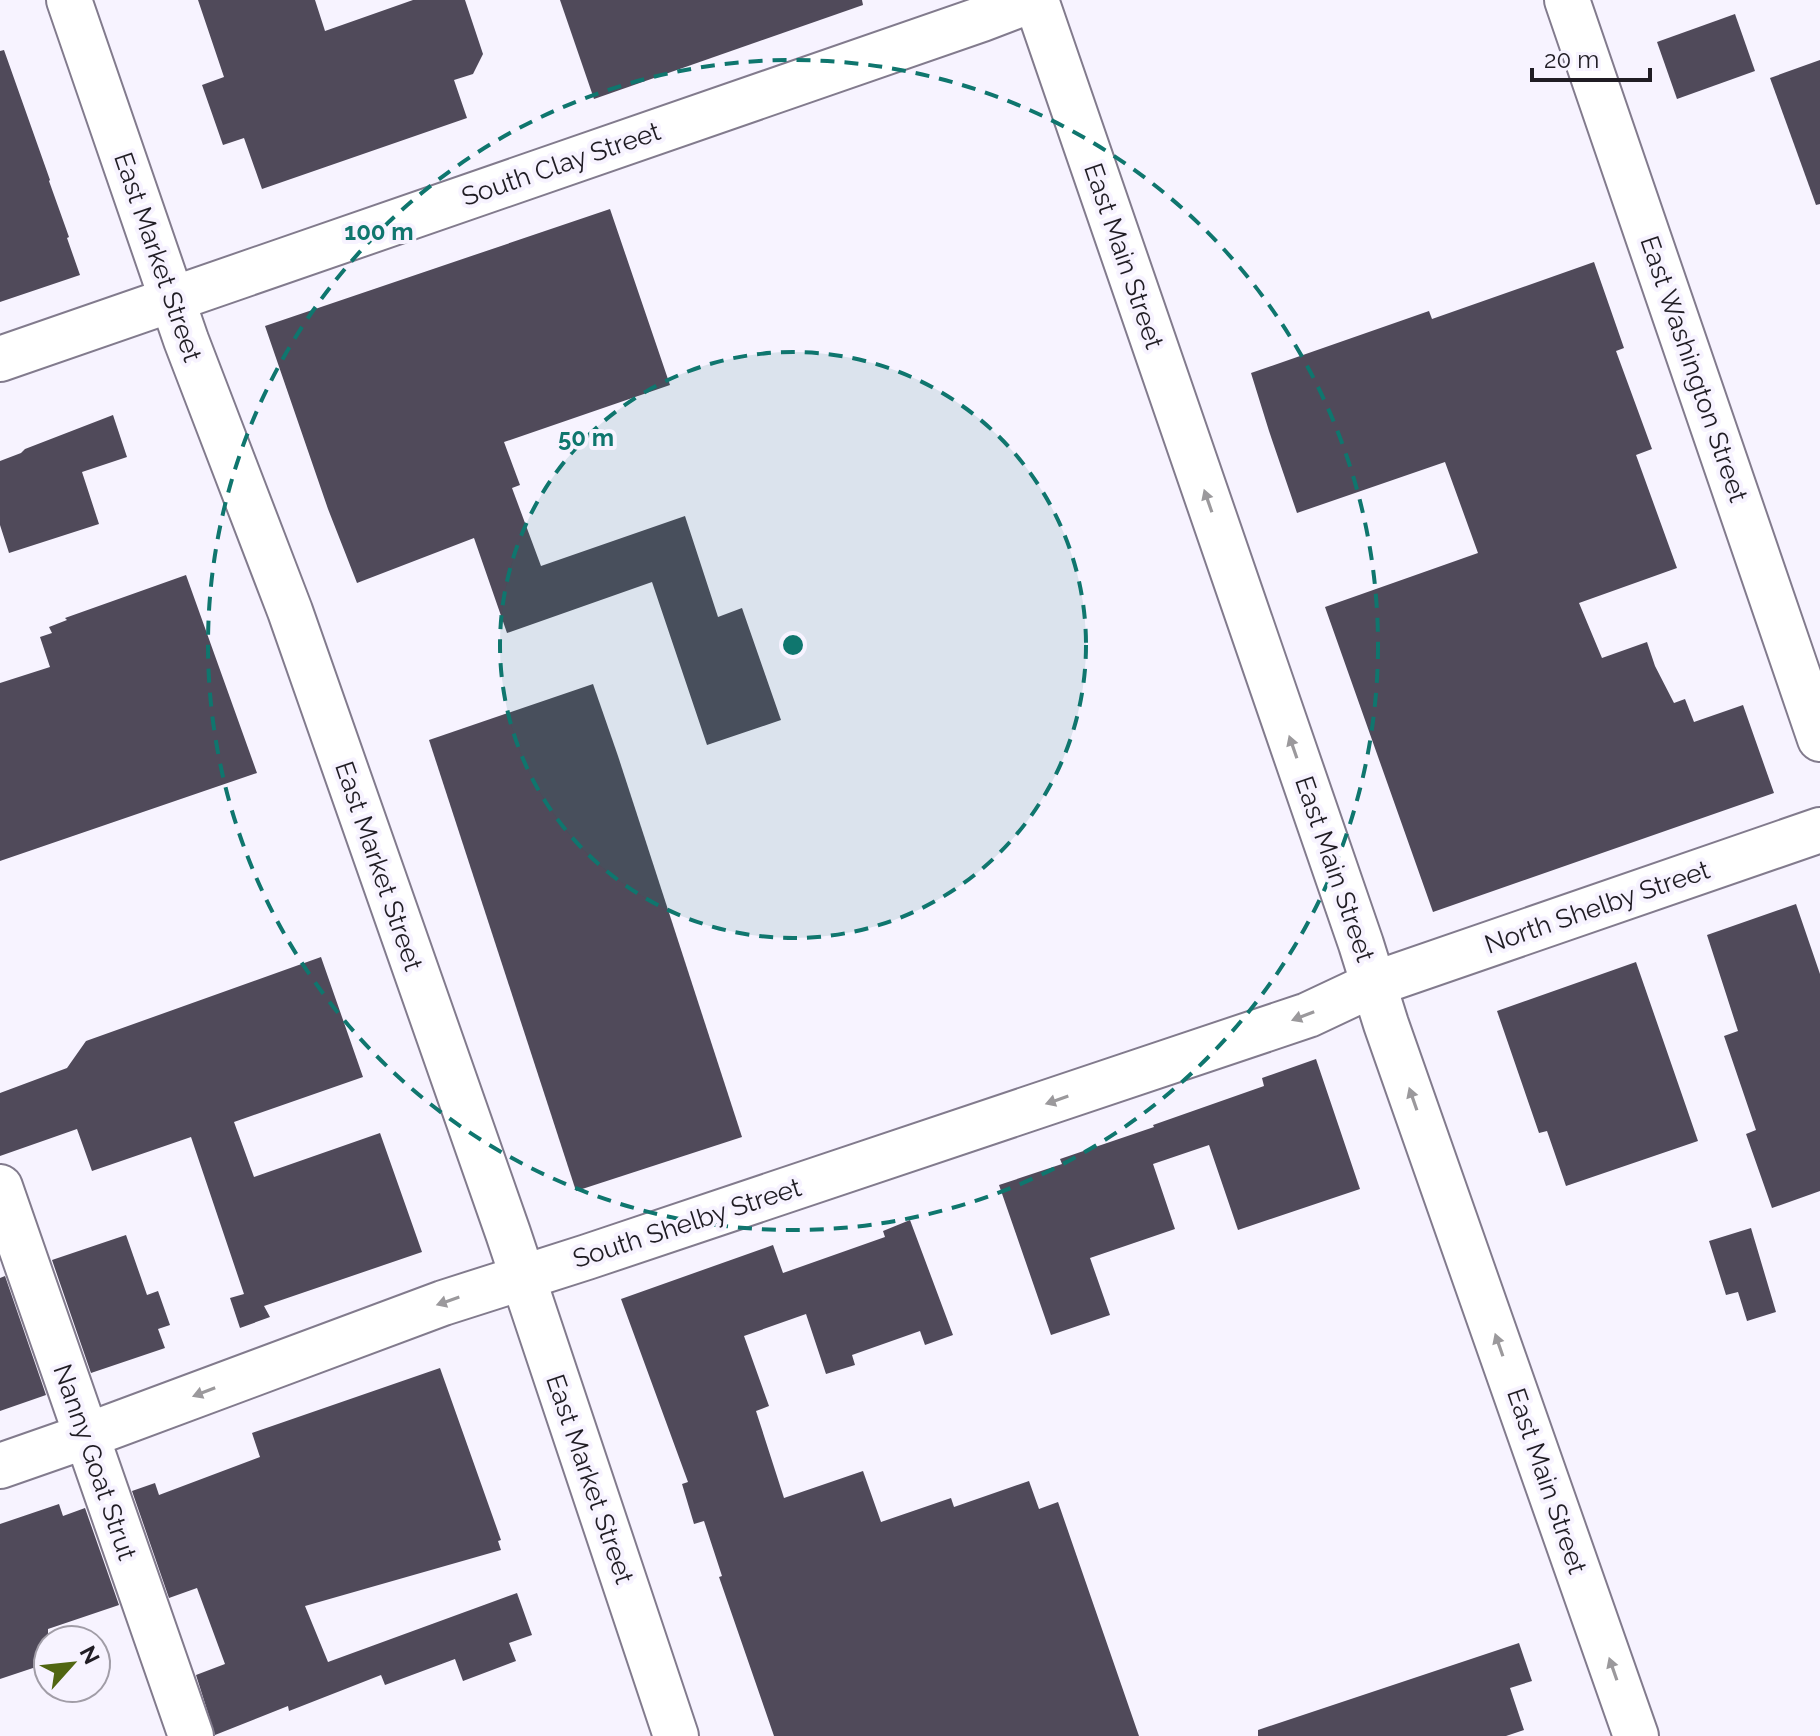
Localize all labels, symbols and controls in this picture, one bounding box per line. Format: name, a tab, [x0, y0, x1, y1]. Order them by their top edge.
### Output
scale bar	[1532, 32, 1650, 82]
text: 20 m	[1544, 45, 1599, 74]
street label: South Clay Street	[458, 116, 664, 212]
street label: East Market Street	[108, 148, 208, 366]
street label: East Main Street	[1078, 159, 1170, 353]
text: 100 m	[344, 217, 414, 246]
street label: East Washington Street	[1634, 232, 1754, 506]
text: 50 m	[558, 423, 614, 452]
one-way arrow	[1202, 489, 1214, 513]
centre of rings	[779, 631, 807, 659]
one-way arrow	[1287, 735, 1299, 759]
street label: East Market Street	[329, 757, 429, 975]
street label: East Main Street	[1289, 772, 1381, 966]
street label: North Shelby Street	[1481, 854, 1714, 960]
one-way arrow	[1291, 1010, 1315, 1023]
one-way arrow	[1406, 1087, 1419, 1111]
one-way arrow	[1045, 1094, 1069, 1106]
street label: South Shelby Street	[569, 1172, 805, 1274]
one-way arrow	[435, 1296, 459, 1308]
one-way arrow	[1493, 1332, 1505, 1356]
street label: Nanny Goat Strut	[47, 1360, 143, 1564]
street label: East Market Street	[540, 1370, 640, 1588]
street label: East Main Street	[1501, 1384, 1593, 1578]
one-way arrow	[192, 1386, 216, 1399]
north arrow	[32, 1624, 112, 1704]
text: N	[74, 1642, 105, 1668]
one-way arrow	[1607, 1657, 1619, 1681]

